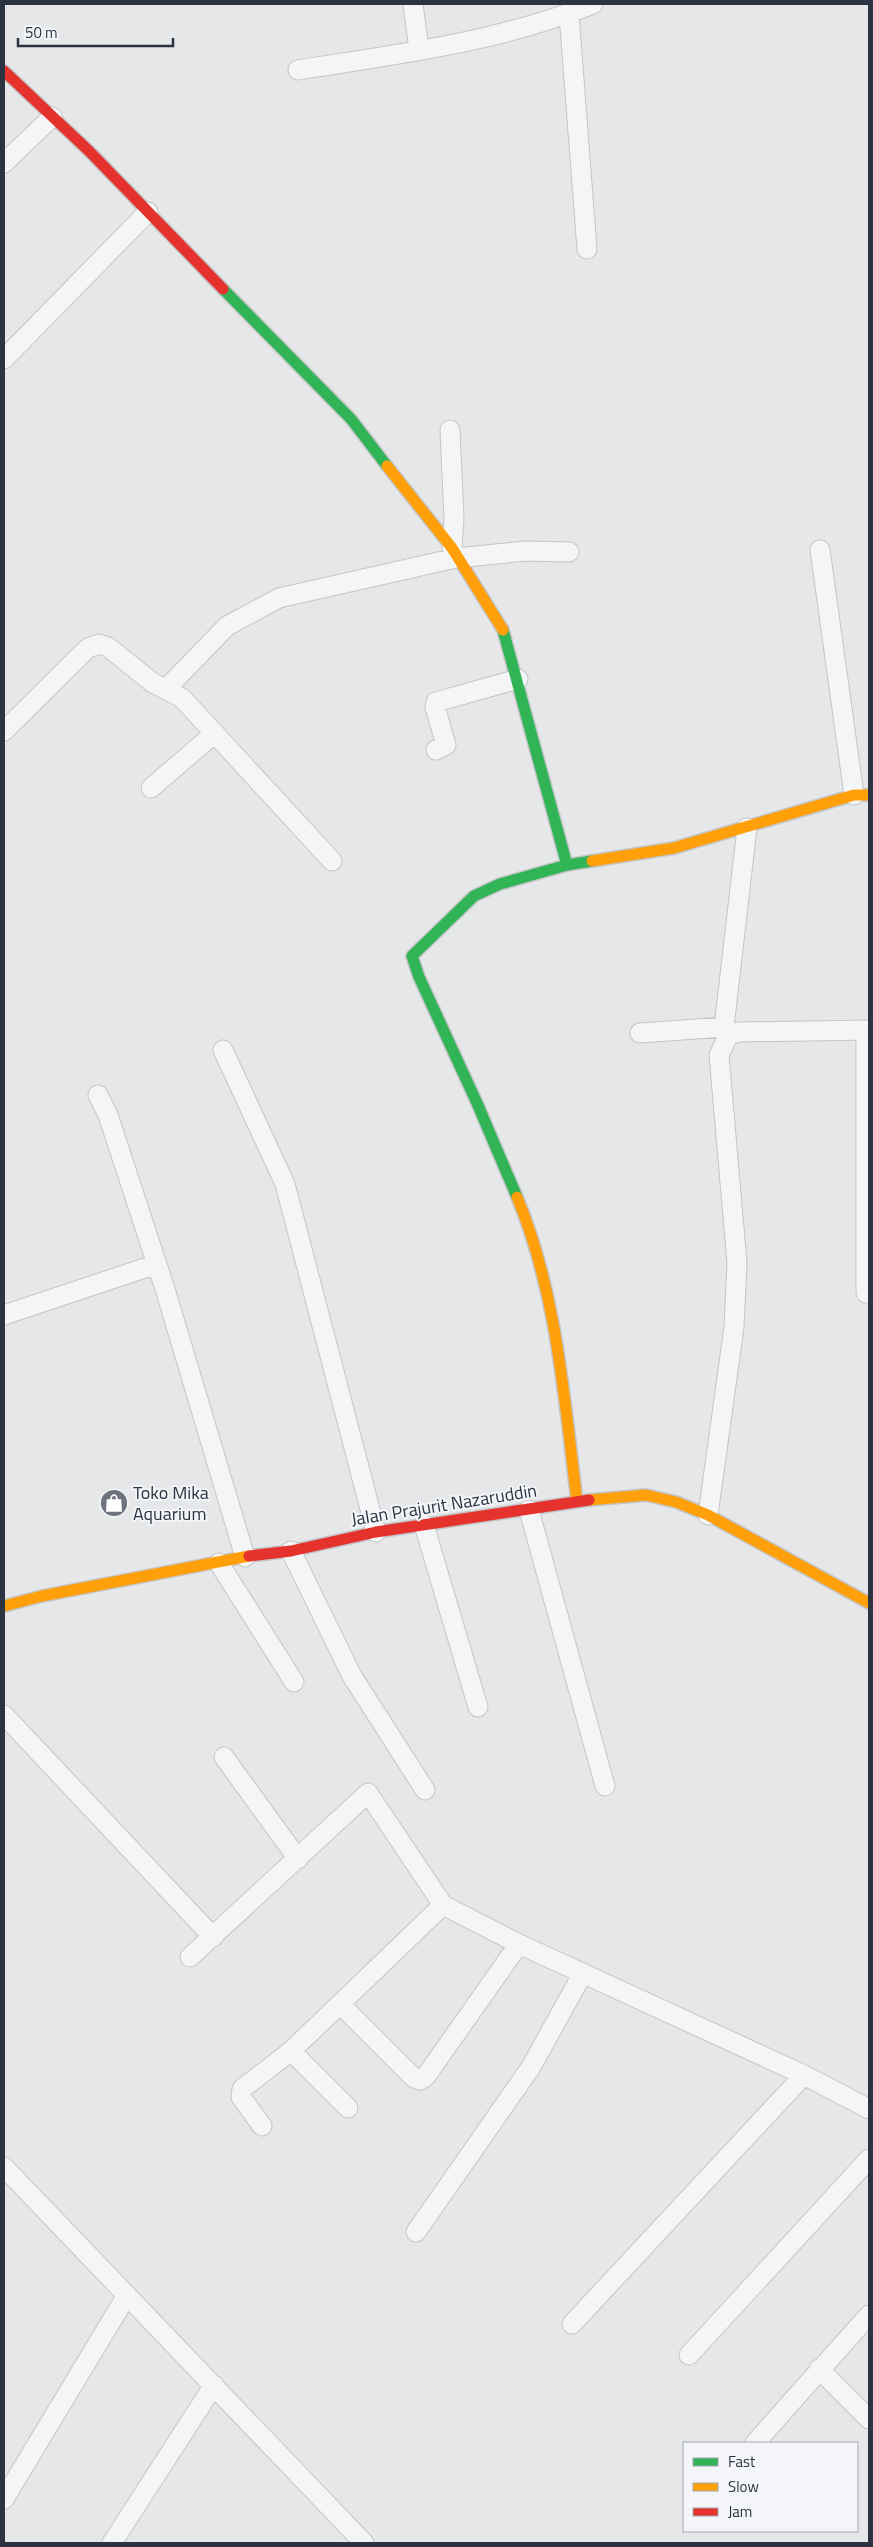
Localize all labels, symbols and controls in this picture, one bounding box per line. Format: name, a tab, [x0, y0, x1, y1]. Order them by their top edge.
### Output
scale bar	[18, 15, 172, 47]
text: 50 m	[25, 21, 58, 44]
street label: Jalan Prajurit Nazaruddin	[349, 1476, 539, 1533]
place label: Toko Mika Aquarium	[133, 1479, 209, 1527]
shop icon: Toko Mika Aquarium	[99, 1488, 129, 1518]
legend	[683, 2442, 858, 2532]
text: Fast	[728, 2450, 756, 2473]
text: Slow	[728, 2475, 759, 2498]
text: Jam	[728, 2500, 752, 2523]

